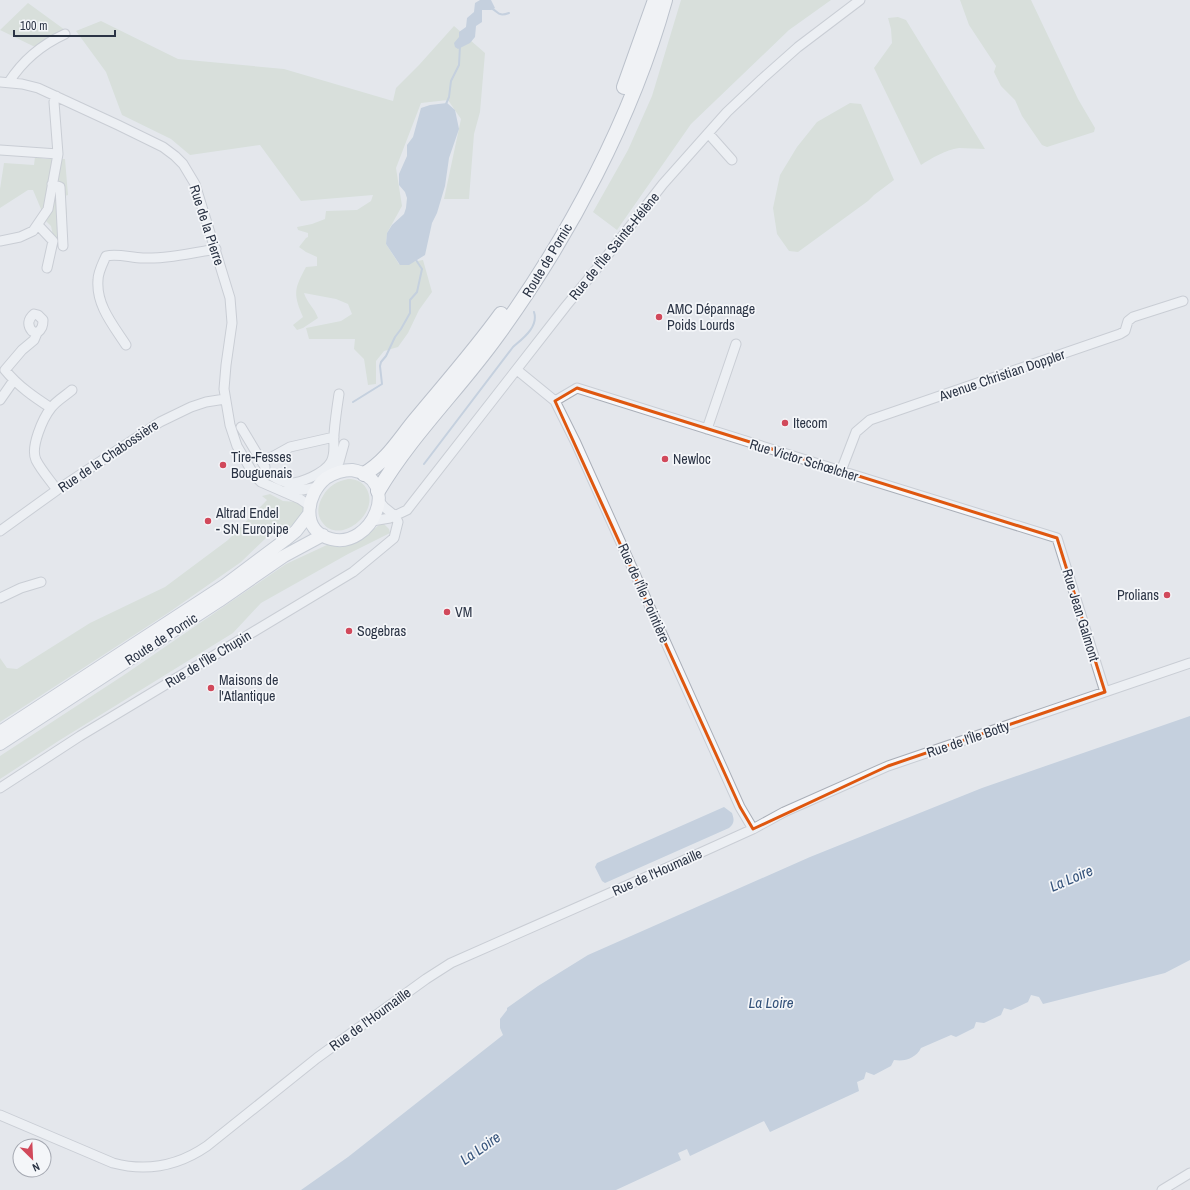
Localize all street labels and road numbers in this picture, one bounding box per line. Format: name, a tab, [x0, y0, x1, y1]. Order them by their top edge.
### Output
street label: Rue de la Pierre	[186, 182, 228, 268]
street label: Rue de l'Île Sainte-Hélène	[565, 188, 663, 304]
street label: Route de Pornic	[518, 220, 576, 300]
street label: Avenue Christian Doppler	[936, 345, 1067, 405]
street label: Rue de la Chabossière	[54, 416, 162, 496]
street label: Rue Victor Schœlcher	[747, 435, 861, 485]
street label: Rue de l'Île Pointière	[614, 541, 674, 645]
street label: Rue Jean Galmont	[1058, 567, 1104, 663]
street label: Route de Pornic	[121, 609, 201, 669]
street label: Rue de l'Île Chupin	[162, 626, 254, 692]
street label: Rue de l'Île Botty	[924, 716, 1012, 762]
street label: Rue de l'Houmaille	[609, 844, 705, 900]
street label: Rue de l'Houmaille	[326, 983, 414, 1055]

